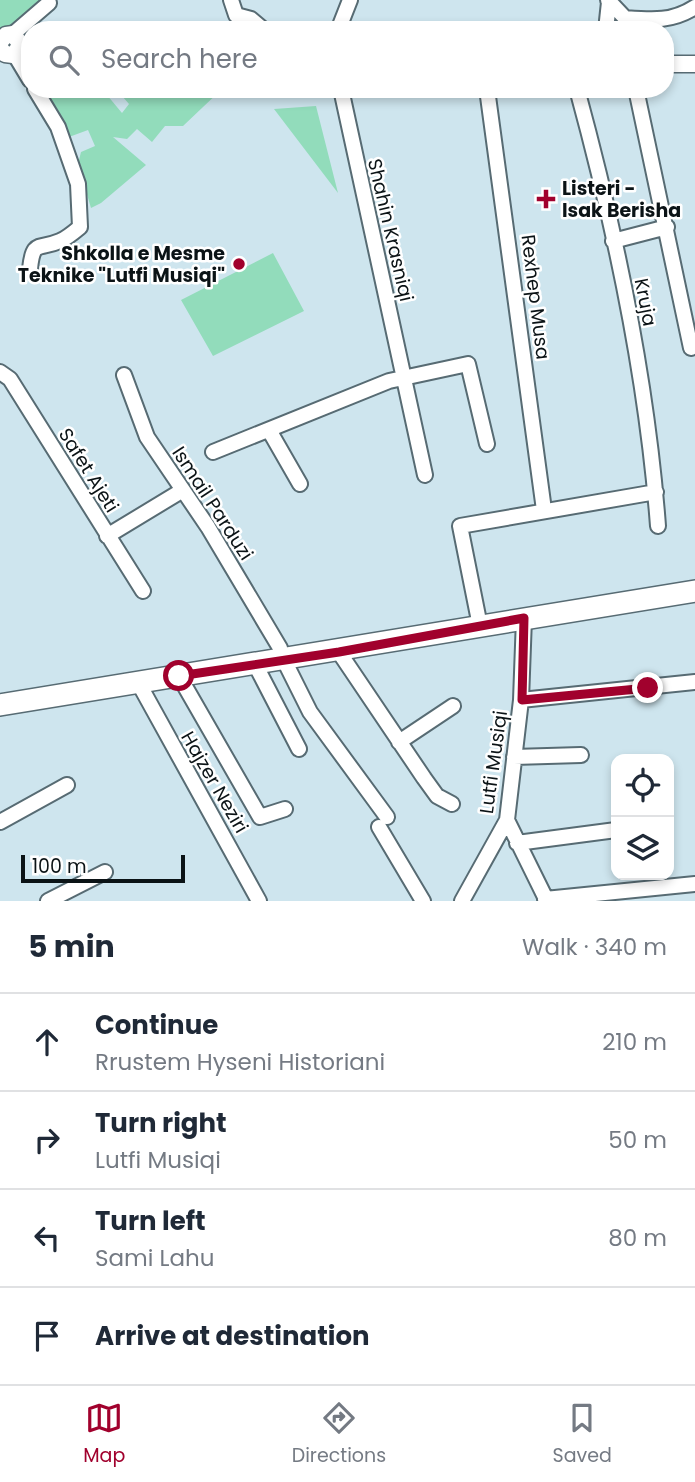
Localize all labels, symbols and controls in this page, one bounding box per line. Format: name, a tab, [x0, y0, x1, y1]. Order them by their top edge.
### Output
search box	[21, 21, 674, 98]
icon: search	[45, 41, 83, 79]
text: Search here	[101, 41, 258, 77]
street label: Shahin Krasniqi	[361, 156, 420, 304]
place label: Listeri - Isak Berisha	[562, 175, 681, 224]
marker: Listeri - Isak Berisha	[536, 189, 556, 209]
street label: Rexhep Musa	[514, 233, 557, 361]
place label: Shkolla e Mesme Teknike "Lutfi Musiqi"	[18, 240, 225, 289]
marker: Shkolla e Mesme Teknike "Lutfi Musiqi"	[231, 256, 247, 272]
street label: Kruja	[628, 276, 663, 328]
street label: Safet Ajeti	[52, 423, 125, 518]
street label: Ismail Parduzi	[166, 441, 259, 565]
route start	[163, 660, 194, 691]
route end	[632, 672, 663, 703]
street label: Lutfi Musiqi	[473, 709, 514, 815]
street label: Hajzer Neziri	[174, 726, 255, 838]
map controls	[611, 754, 674, 880]
button: locate	[611, 754, 674, 817]
button: layers	[611, 817, 674, 880]
scale bar	[21, 852, 186, 884]
text: 100 m	[32, 853, 87, 880]
text: 5 min	[28, 925, 115, 968]
text: Walk · 340 m	[522, 931, 667, 963]
text: Continue	[95, 1007, 218, 1043]
icon: ahead	[28, 1023, 66, 1061]
text: 210 m	[602, 1026, 667, 1058]
text: Rrustem Hyseni Historiani	[95, 1046, 385, 1078]
text: Turn right	[95, 1105, 227, 1141]
icon: right	[28, 1121, 66, 1159]
text: 50 m	[608, 1124, 667, 1156]
text: Lutfi Musiqi	[95, 1144, 221, 1176]
text: Turn left	[95, 1203, 206, 1239]
icon: left	[28, 1219, 66, 1257]
text: 80 m	[608, 1222, 667, 1254]
text: Sami Lahu	[95, 1242, 214, 1274]
icon: arrive	[28, 1317, 66, 1355]
text: Arrive at destination	[95, 1318, 370, 1354]
tab: Map	[83, 1399, 125, 1470]
tab: Directions	[292, 1399, 386, 1470]
tab: Saved	[553, 1399, 612, 1470]

